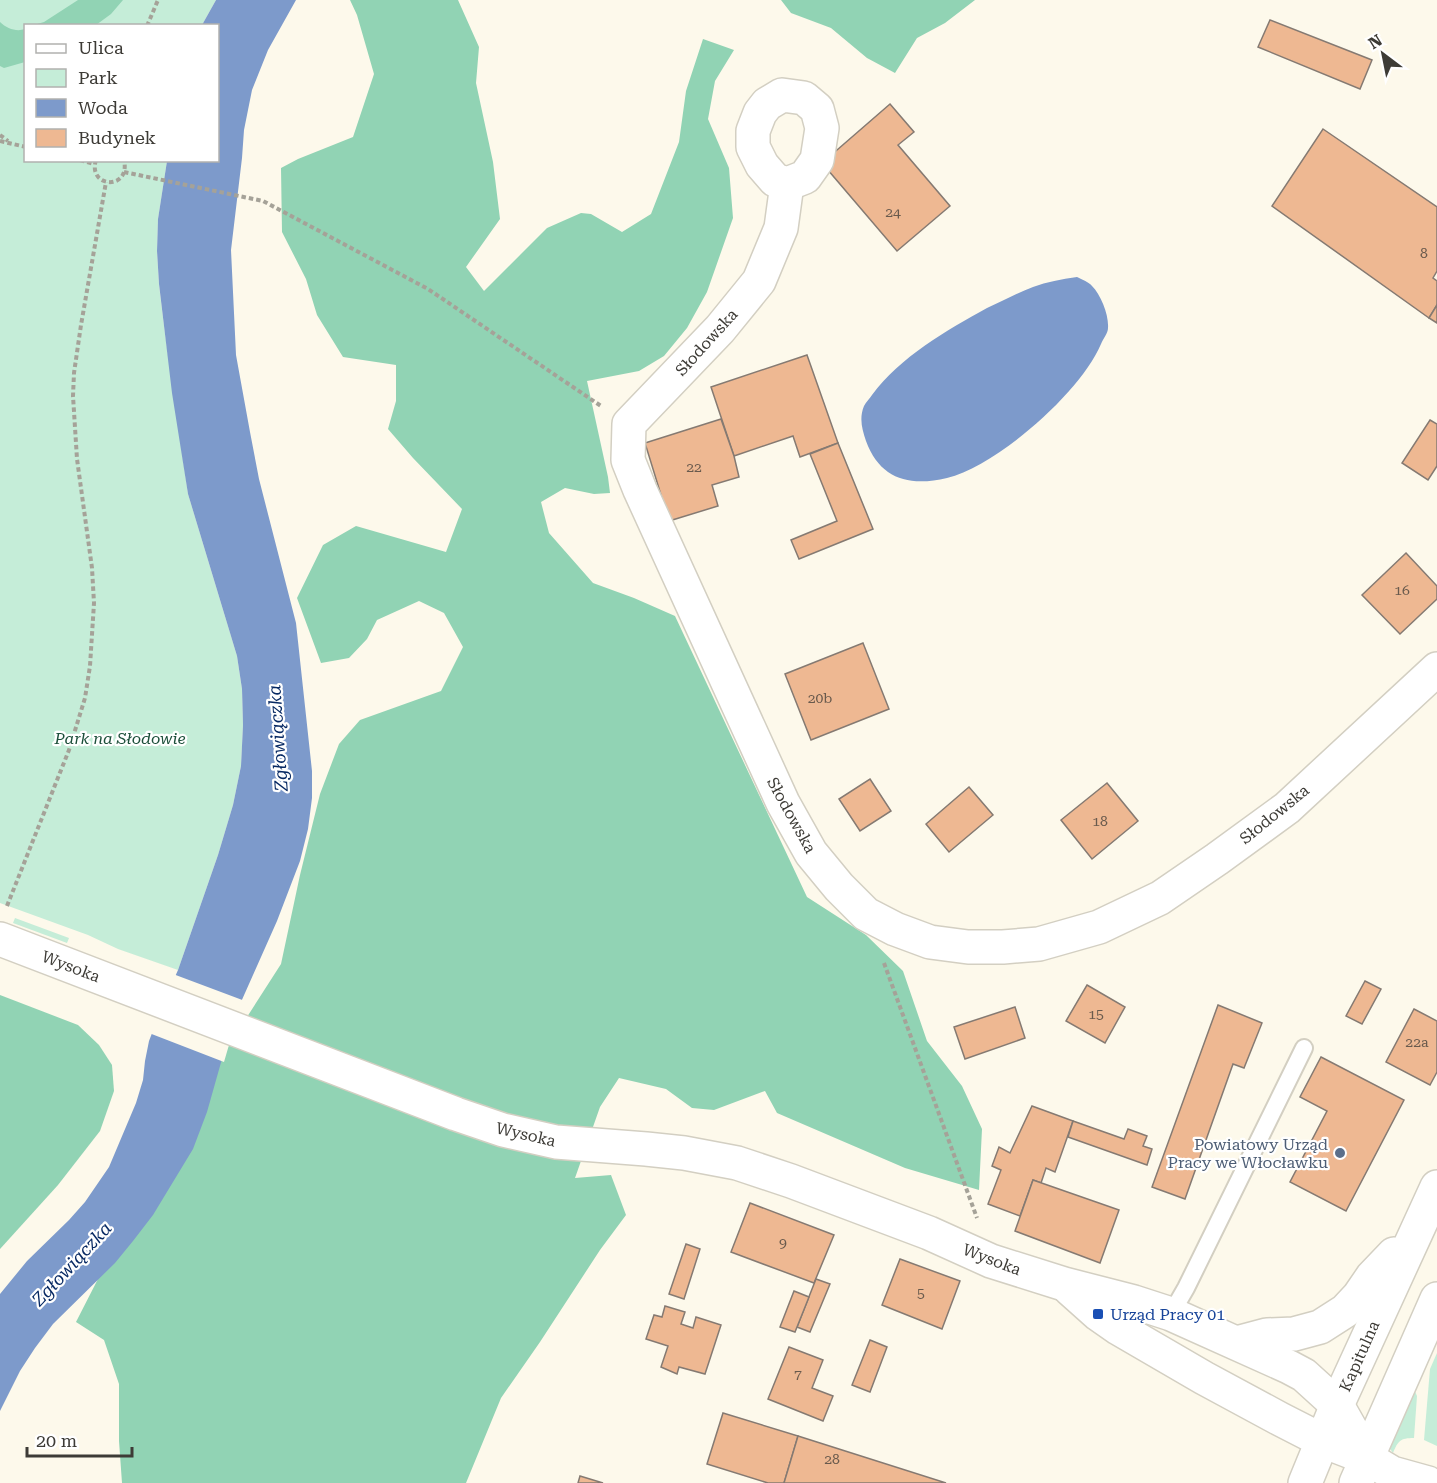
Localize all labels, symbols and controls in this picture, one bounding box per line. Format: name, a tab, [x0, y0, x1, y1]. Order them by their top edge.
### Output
legend	[24, 24, 219, 162]
north arrow	[1353, 24, 1413, 84]
text: N	[1365, 30, 1386, 53]
text: Ulica	[78, 37, 124, 58]
text: Park	[78, 67, 118, 88]
text: Woda	[78, 97, 128, 118]
text: Budynek	[78, 127, 156, 148]
house number: 24	[885, 204, 901, 220]
house number: 8	[1420, 245, 1428, 261]
street label: Słodowska	[671, 305, 742, 380]
house number: 22	[686, 459, 702, 475]
house number: 16	[1394, 582, 1410, 598]
water label: Zgłowiączka	[263, 684, 292, 793]
house number: 20b	[808, 690, 832, 706]
park label: Park na Słodowie	[53, 729, 186, 748]
street label: Słodowska	[763, 774, 820, 857]
street label: Słodowska	[1236, 780, 1313, 848]
house number: 18	[1092, 813, 1108, 829]
street label: Wysoka	[39, 947, 103, 986]
house number: 15	[1088, 1006, 1104, 1022]
house number: 22a	[1405, 1034, 1429, 1050]
street label: Wysoka	[494, 1118, 558, 1151]
place label: Powiatowy Urząd Pracy we Włocławku	[1168, 1135, 1328, 1172]
marker: Powiatowy Urząd Pracy we Włocławku	[1333, 1146, 1347, 1160]
water label: Zgłowiączka	[27, 1217, 116, 1311]
house number: 9	[779, 1235, 787, 1251]
street label: Wysoka	[960, 1240, 1024, 1279]
house number: 5	[917, 1285, 925, 1301]
place label: Urząd Pracy 01	[1110, 1305, 1225, 1324]
marker: Urząd Pracy 01	[1091, 1307, 1105, 1321]
street label: Kapitulna	[1335, 1318, 1384, 1395]
house number: 7	[794, 1366, 802, 1382]
scale bar	[27, 1420, 132, 1458]
text: 20 m	[36, 1430, 77, 1451]
house number: 28	[824, 1451, 840, 1467]

